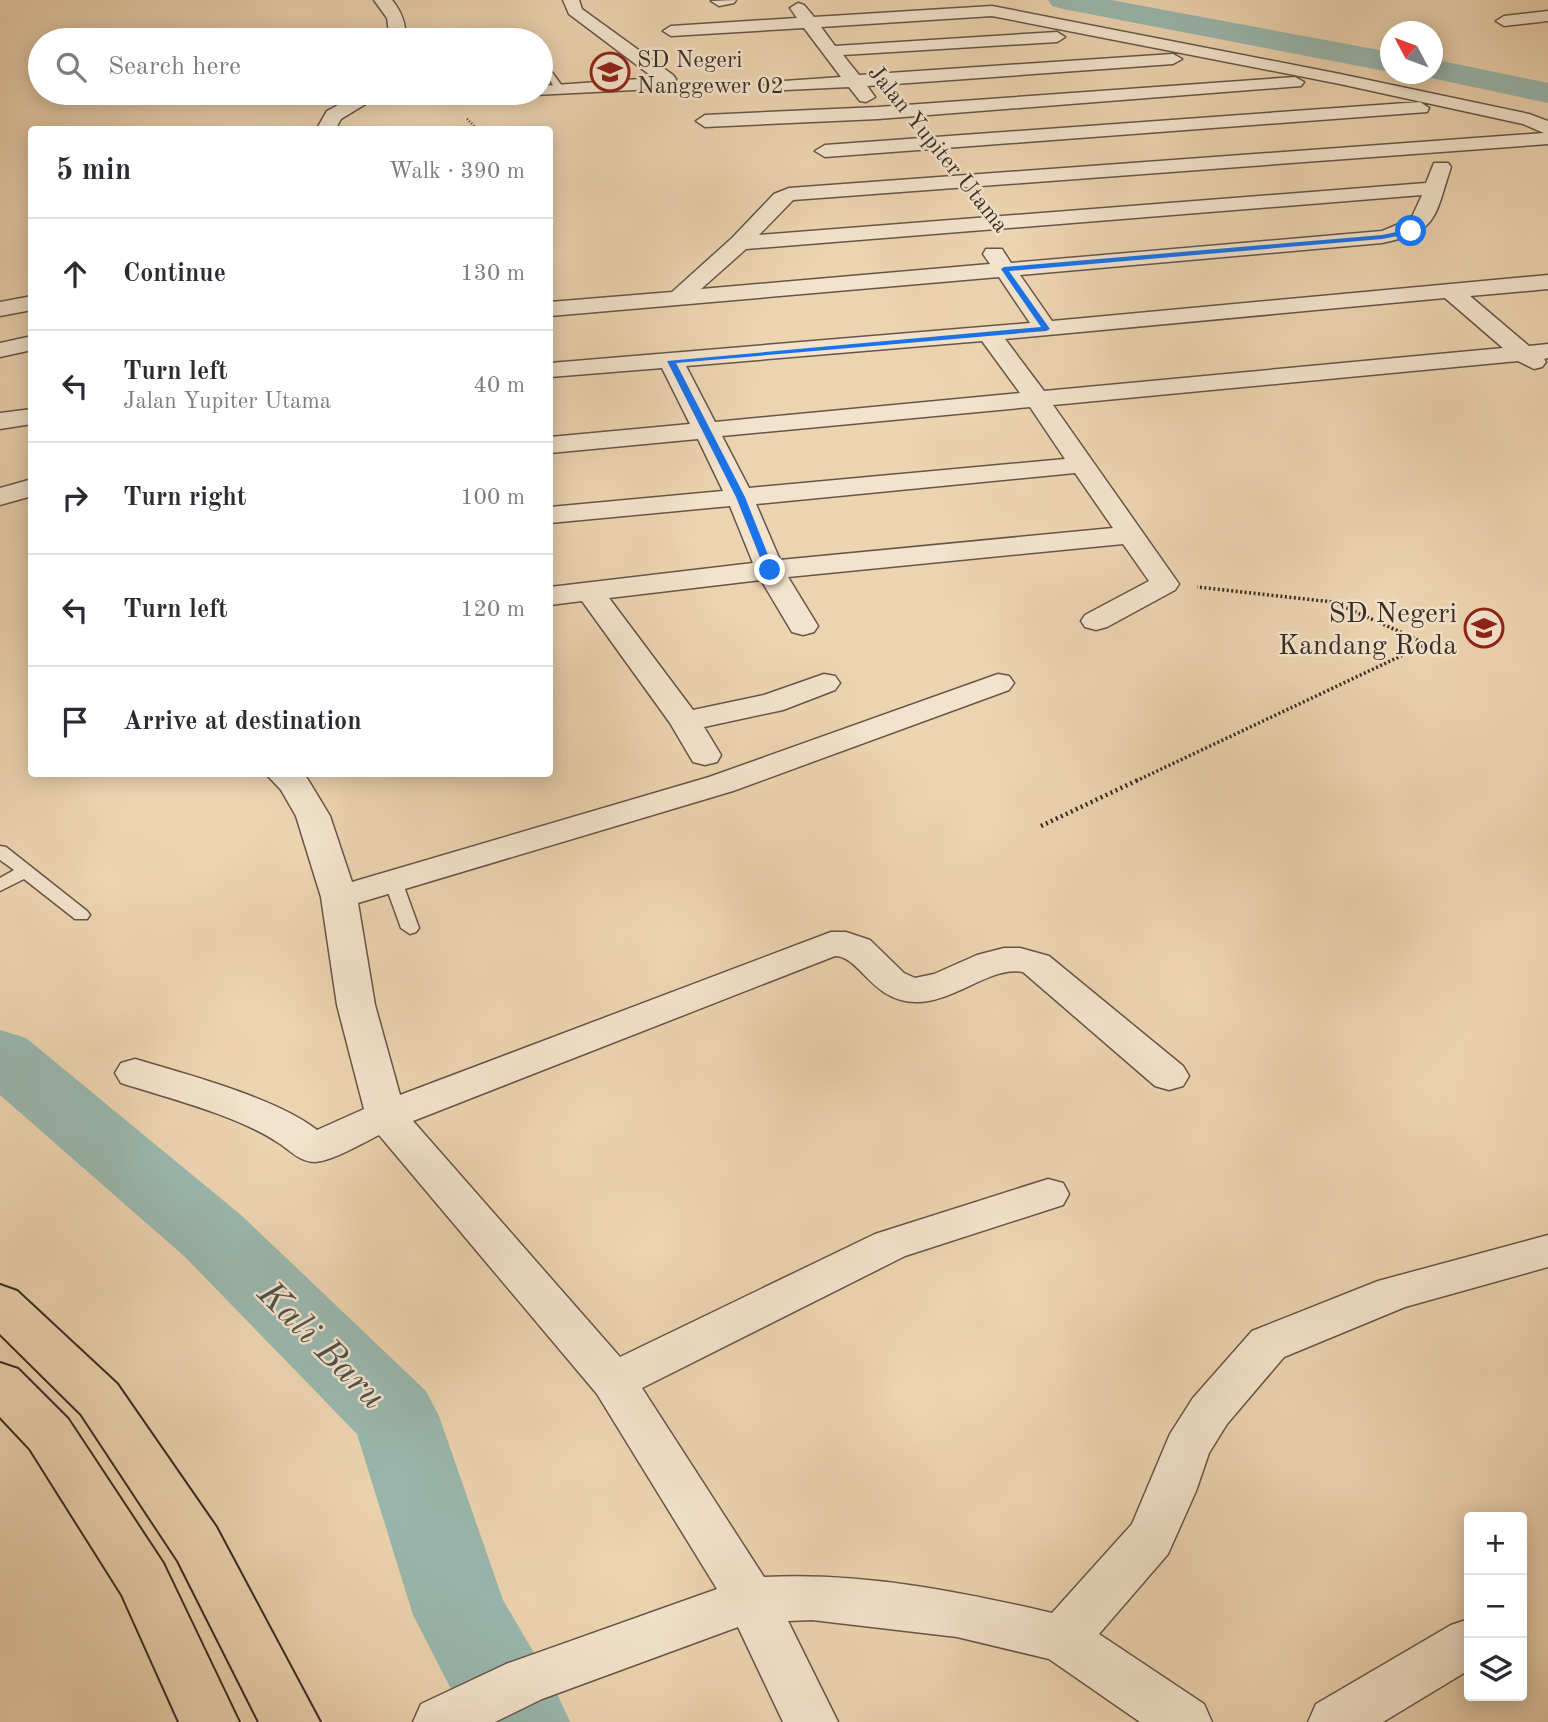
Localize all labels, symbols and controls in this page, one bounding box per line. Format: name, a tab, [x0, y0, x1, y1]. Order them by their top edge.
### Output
north arrow	[1380, 21, 1443, 84]
search box	[28, 28, 553, 105]
icon: search	[52, 48, 90, 86]
place label: SD Negeri Nanggewer 02	[637, 49, 784, 98]
school or university icon: SD Negeri Nanggewer 02	[589, 51, 631, 93]
text: Search here	[108, 54, 241, 80]
street label: Jalan Yupiter Utama	[863, 61, 1012, 237]
text: 5 min	[56, 156, 131, 186]
text: Walk · 390 m	[389, 160, 525, 183]
route start	[1395, 215, 1426, 246]
icon: ahead	[56, 255, 94, 293]
text: Continue	[123, 261, 226, 287]
text: 130 m	[460, 262, 525, 285]
text: Turn left	[123, 359, 228, 385]
icon: left	[56, 367, 94, 405]
text: 40 m	[474, 374, 525, 397]
text: Jalan Yupiter Utama	[123, 390, 331, 413]
icon: right	[56, 479, 94, 517]
text: Turn right	[123, 485, 246, 511]
text: 100 m	[460, 486, 525, 509]
route end	[754, 554, 785, 585]
icon: left	[56, 591, 94, 629]
text: Turn left	[123, 597, 228, 623]
text: 120 m	[460, 598, 525, 621]
place label: SD Negeri Kandang Roda	[1278, 601, 1457, 661]
school or university icon: SD Negeri Kandang Roda	[1463, 607, 1505, 649]
icon: arrive	[56, 703, 94, 741]
text: Arrive at destination	[123, 709, 362, 735]
water label: Kali Baru	[249, 1275, 391, 1417]
map controls	[1464, 1512, 1527, 1701]
button: +	[1464, 1512, 1527, 1575]
button: −	[1464, 1575, 1527, 1638]
button: layers	[1464, 1638, 1527, 1701]

